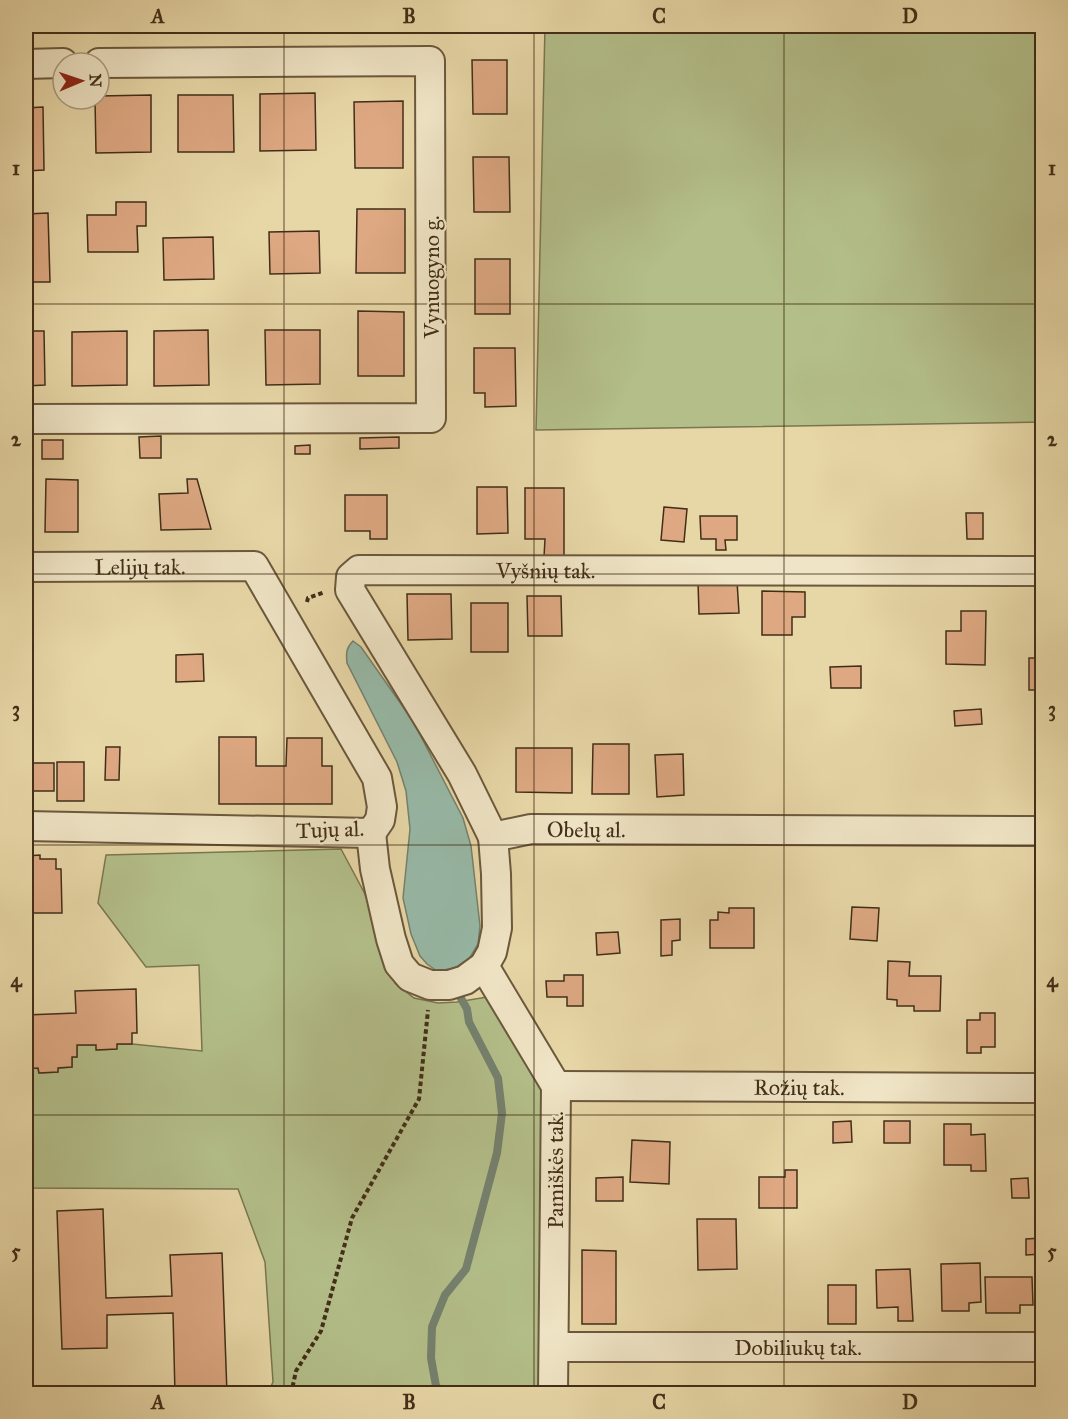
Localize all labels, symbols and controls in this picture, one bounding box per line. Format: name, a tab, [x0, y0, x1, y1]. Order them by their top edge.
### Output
text: A	[149, 4, 165, 28]
text: B	[402, 4, 416, 28]
text: C	[652, 4, 666, 28]
text: D	[902, 4, 918, 28]
north arrow	[51, 51, 111, 111]
text: N	[86, 73, 105, 88]
text: 1	[12, 156, 20, 180]
text: 1	[1048, 156, 1056, 180]
street label: Vynuogyno g.	[418, 215, 445, 340]
text: 2	[11, 427, 22, 451]
text: 2	[1047, 427, 1058, 451]
street label: Lelijų tak.	[94, 553, 186, 581]
street label: Vyšnių tak.	[495, 557, 595, 584]
text: 3	[12, 697, 20, 722]
text: 3	[1048, 697, 1056, 722]
street label: Tujų al.	[296, 815, 365, 844]
street label: Obelų al.	[547, 816, 626, 843]
text: 4	[10, 968, 22, 993]
text: 4	[1046, 968, 1058, 993]
street label: Rožių tak.	[753, 1074, 845, 1101]
street label: Pamiškės tak.	[542, 1111, 569, 1229]
text: 5	[11, 1239, 21, 1263]
text: 5	[1047, 1239, 1057, 1263]
street label: Dobiliukų tak.	[734, 1334, 862, 1361]
text: A	[149, 1390, 165, 1414]
text: B	[402, 1390, 416, 1414]
text: C	[652, 1390, 666, 1414]
text: D	[902, 1390, 918, 1414]

